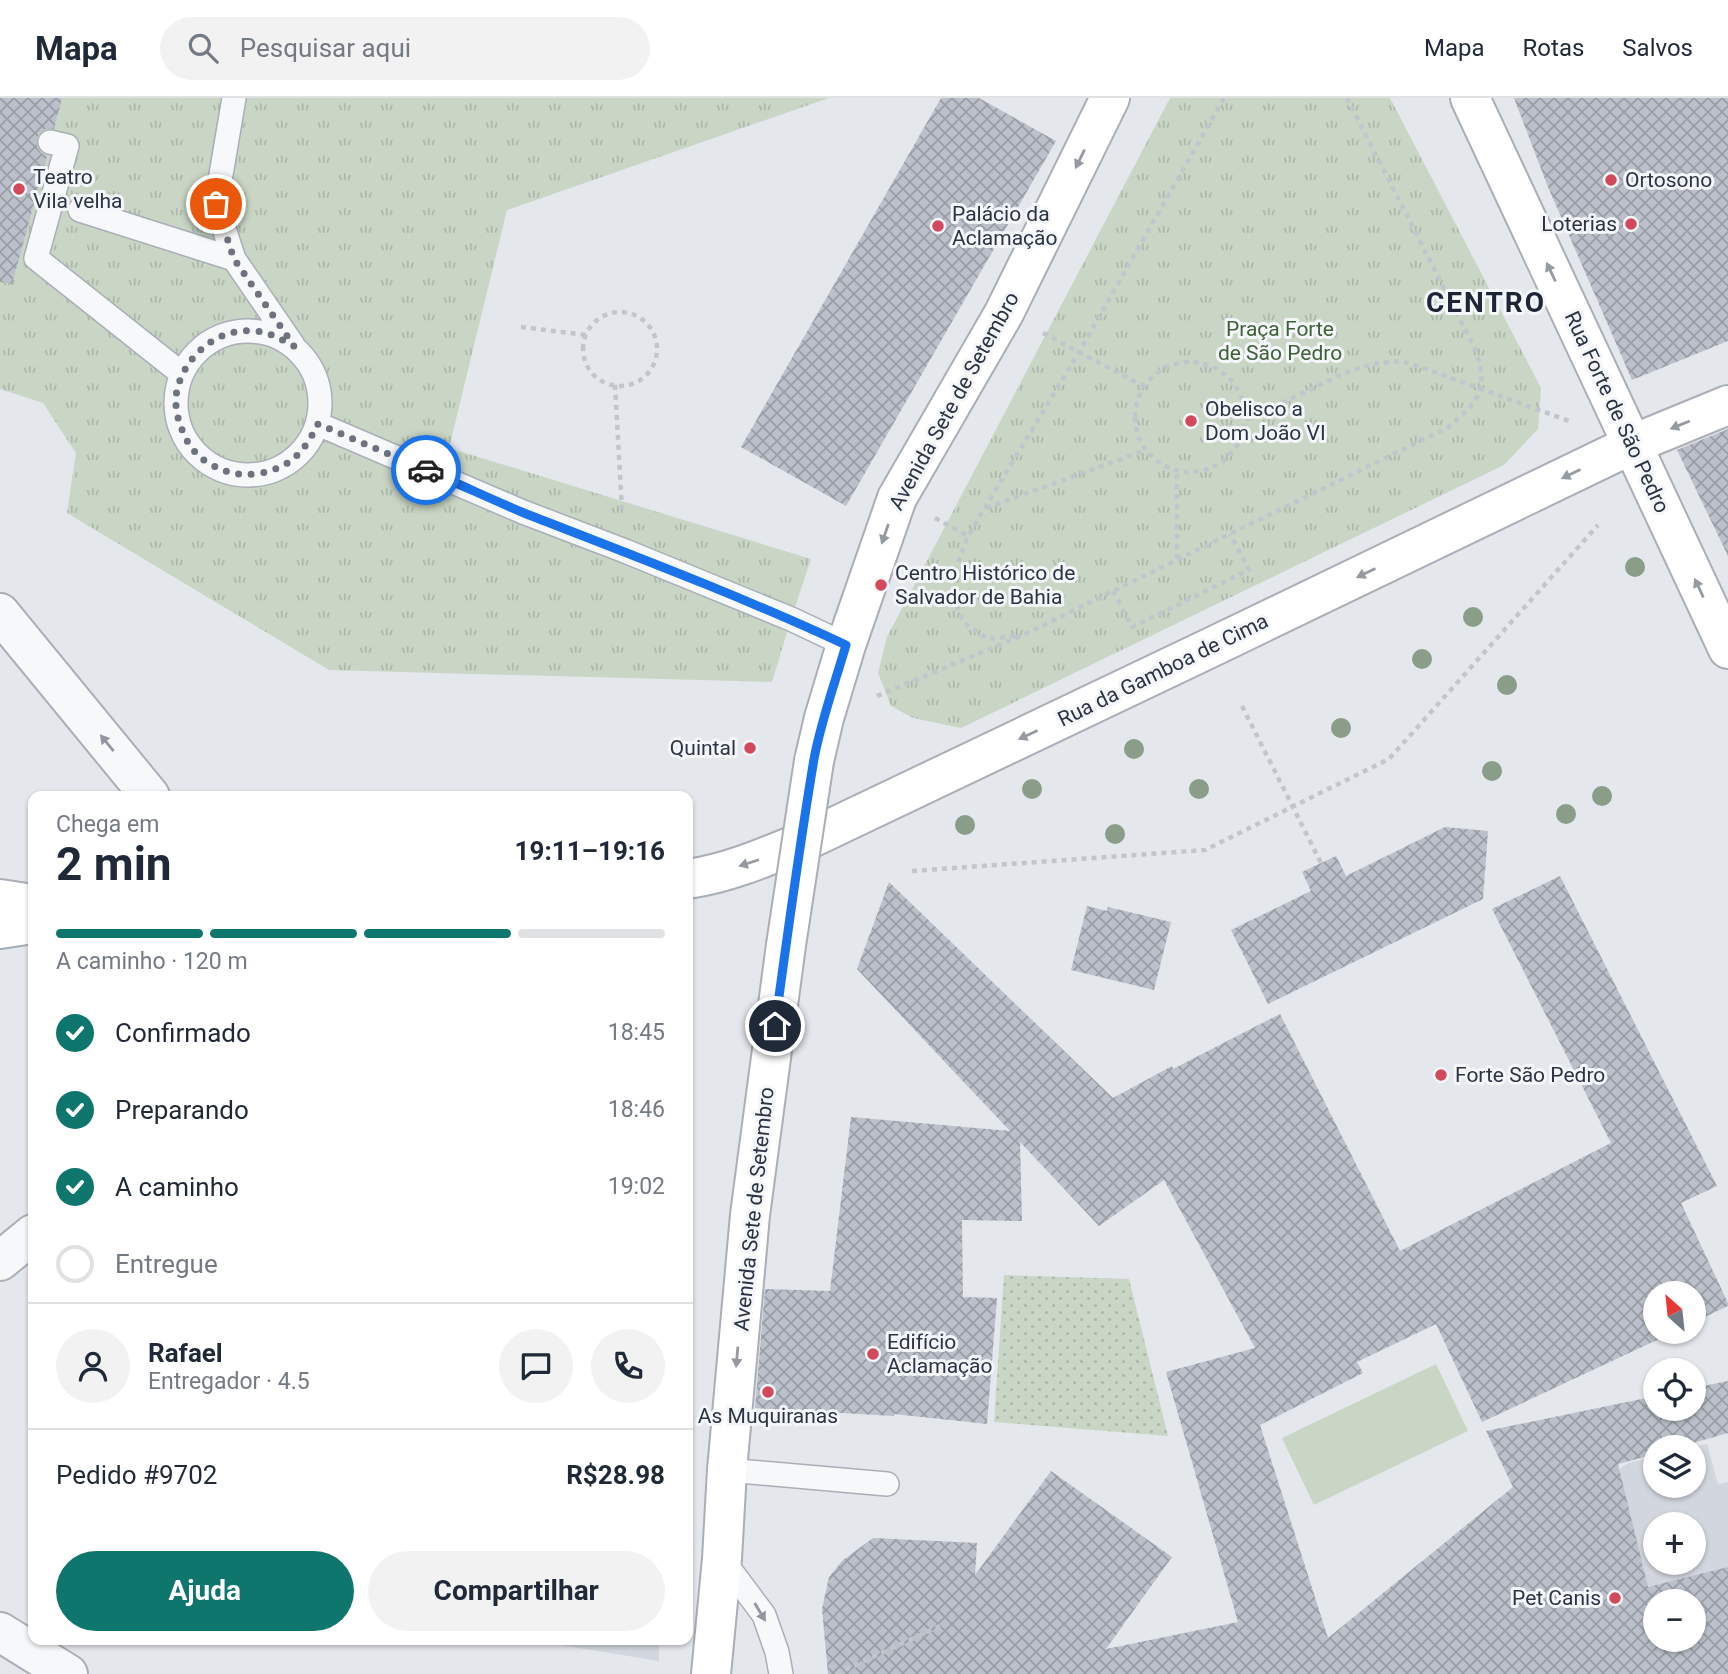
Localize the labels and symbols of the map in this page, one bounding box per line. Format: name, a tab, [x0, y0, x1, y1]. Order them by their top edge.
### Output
one-way arrow	[1075, 149, 1086, 169]
place label: Teatro Vila velha	[33, 165, 123, 213]
place label: Ortosono	[1625, 168, 1712, 192]
marker: Ortosono	[1603, 172, 1619, 188]
pin	[186, 174, 246, 234]
marker: Teatro Vila velha	[11, 181, 27, 197]
place label: Palácio da Aclamação	[952, 202, 1057, 250]
place label: Loterias	[1541, 212, 1617, 236]
marker: Loterias	[1623, 216, 1639, 232]
marker: Palácio da Aclamação	[930, 218, 946, 234]
one-way arrow	[1546, 262, 1557, 282]
district label: CENTRO	[1426, 286, 1546, 319]
street label: Avenida Sete de Setembro	[884, 288, 1024, 514]
street label: Rua Forte de São Pedro	[1560, 307, 1674, 517]
park label: Praça Forte de São Pedro	[1218, 317, 1342, 365]
place label: Obelisco a Dom João VI	[1205, 397, 1326, 445]
marker: Obelisco a Dom João VI	[1183, 413, 1199, 429]
one-way arrow	[1670, 420, 1691, 431]
courier	[391, 435, 461, 505]
one-way arrow	[1561, 468, 1581, 480]
one-way arrow	[879, 524, 890, 545]
place label: Centro Histórico de Salvador de Bahia	[895, 561, 1075, 609]
one-way arrow	[1356, 567, 1376, 579]
marker: Centro Histórico de Salvador de Bahia	[873, 577, 889, 593]
one-way arrow	[1693, 577, 1704, 598]
street label: Rua da Gamboa de Cima	[1054, 609, 1272, 731]
one-way arrow	[1018, 729, 1038, 740]
one-way arrow	[100, 735, 115, 752]
place label: Quintal	[670, 736, 736, 760]
marker: Quintal	[742, 740, 758, 756]
one-way arrow	[738, 858, 759, 868]
pin	[745, 996, 805, 1056]
place label: Forte São Pedro	[1455, 1063, 1605, 1087]
marker: Forte São Pedro	[1433, 1067, 1449, 1083]
street label: Avenida Sete de Setembro	[729, 1086, 779, 1332]
north arrow	[1643, 1281, 1706, 1344]
place label: Edifício Aclamação	[887, 1330, 992, 1378]
one-way arrow	[732, 1346, 743, 1368]
marker: Edifício Aclamação	[865, 1346, 881, 1362]
marker: As Muquiranas	[760, 1384, 776, 1400]
place label: As Muquiranas	[698, 1404, 838, 1428]
place label: Pet Canis	[1512, 1586, 1601, 1610]
marker: Pet Canis	[1607, 1590, 1623, 1606]
one-way arrow	[754, 1603, 766, 1622]

